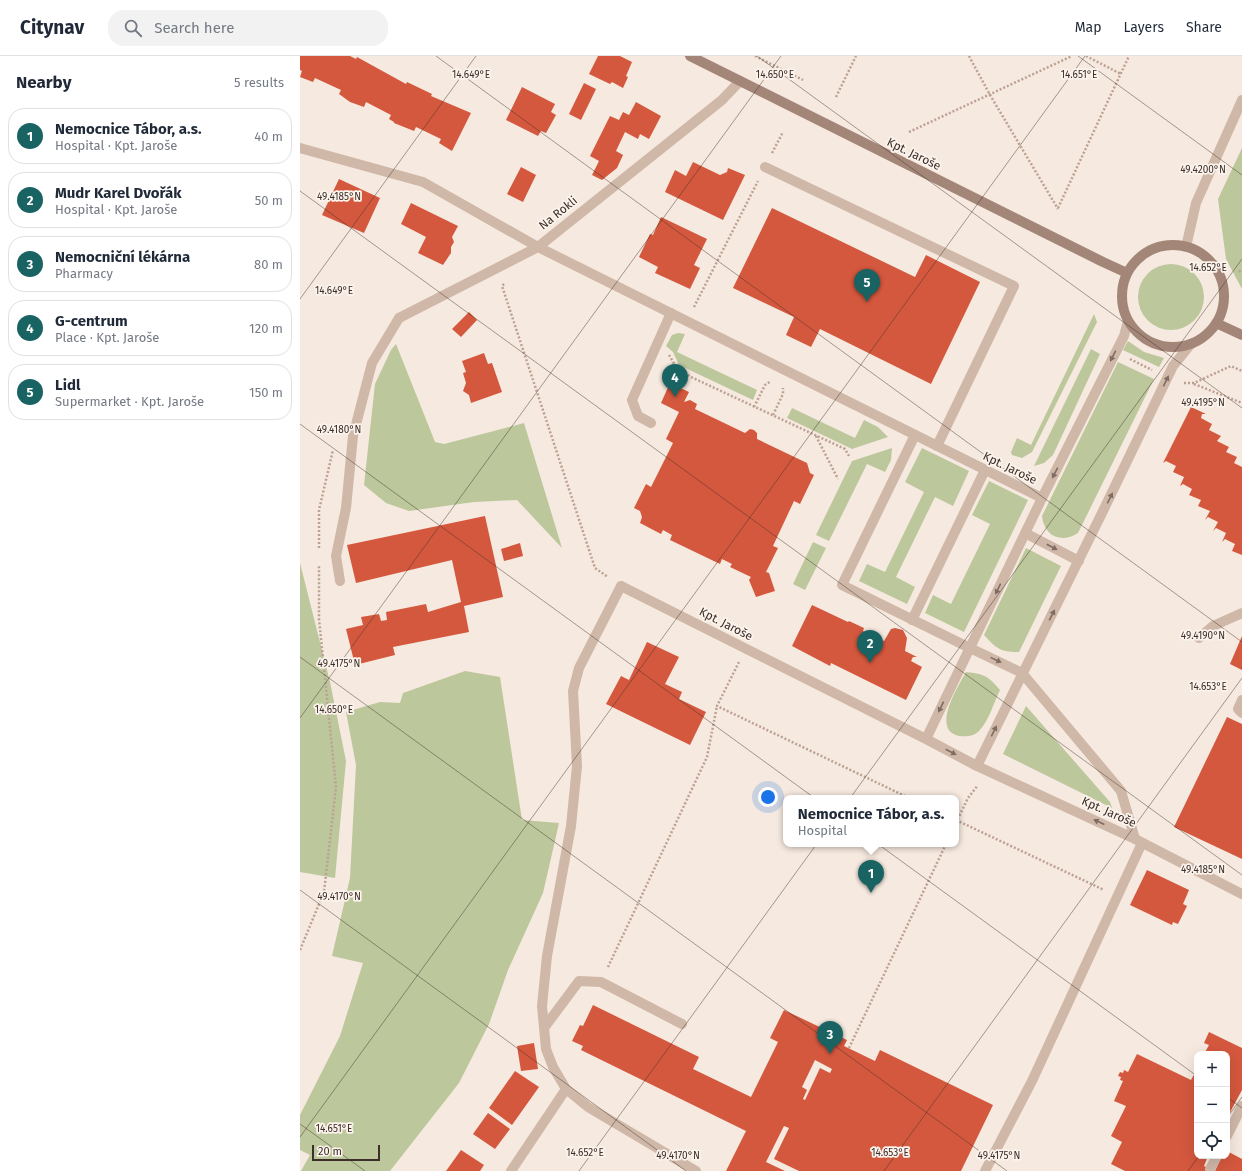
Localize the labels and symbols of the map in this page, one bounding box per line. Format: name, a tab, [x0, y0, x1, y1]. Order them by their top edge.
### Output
text: 14.649°E	[452, 69, 490, 81]
text: 14.650°E	[756, 69, 794, 81]
text: 14.651°E	[1061, 69, 1097, 81]
street label: Kpt. Jaroše	[885, 135, 943, 173]
text: 49.4200°N	[1180, 164, 1226, 176]
text: 49.4185°N	[317, 191, 361, 203]
street label: Na Rokli	[536, 193, 580, 233]
text: 14.652°E	[1189, 262, 1227, 274]
pin: 5	[854, 269, 880, 302]
text: 14.649°E	[315, 285, 353, 297]
one-way arrow	[1110, 351, 1117, 362]
pin: 4	[662, 364, 688, 397]
one-way arrow	[1163, 375, 1169, 387]
text: 49.4195°N	[1181, 397, 1225, 409]
text: 49.4180°N	[317, 424, 361, 436]
street label: Kpt. Jaroše	[981, 449, 1039, 487]
one-way arrow	[1052, 467, 1058, 478]
one-way arrow	[1107, 493, 1113, 504]
one-way arrow	[1046, 544, 1058, 550]
one-way arrow	[995, 584, 1001, 595]
street label: Kpt. Jaroše	[697, 605, 755, 643]
one-way arrow	[1048, 609, 1055, 620]
pin: 2	[857, 630, 883, 663]
text: 49.4190°N	[1181, 630, 1225, 642]
one-way arrow	[990, 657, 1002, 663]
text: 49.4175°N	[318, 658, 360, 670]
text: 14.653°E	[1189, 681, 1227, 693]
one-way arrow	[938, 701, 945, 712]
text: 14.650°E	[315, 704, 353, 716]
one-way arrow	[991, 725, 997, 737]
one-way arrow	[945, 749, 957, 756]
your location	[758, 787, 778, 807]
street label: Kpt. Jaroše	[1080, 794, 1138, 830]
one-way arrow	[1094, 819, 1105, 825]
pin: 1	[858, 860, 884, 893]
text: 49.4185°N	[1181, 864, 1225, 876]
text: 49.4170°N	[317, 891, 361, 903]
pin: 3	[817, 1021, 843, 1054]
text: 14.651°E	[316, 1123, 352, 1135]
scale bar	[312, 1143, 380, 1162]
text: 14.652°E	[566, 1147, 604, 1159]
text: 14.653°E	[871, 1147, 909, 1159]
text: 49.4170°N	[656, 1150, 700, 1162]
text: 49.4175°N	[978, 1150, 1020, 1162]

